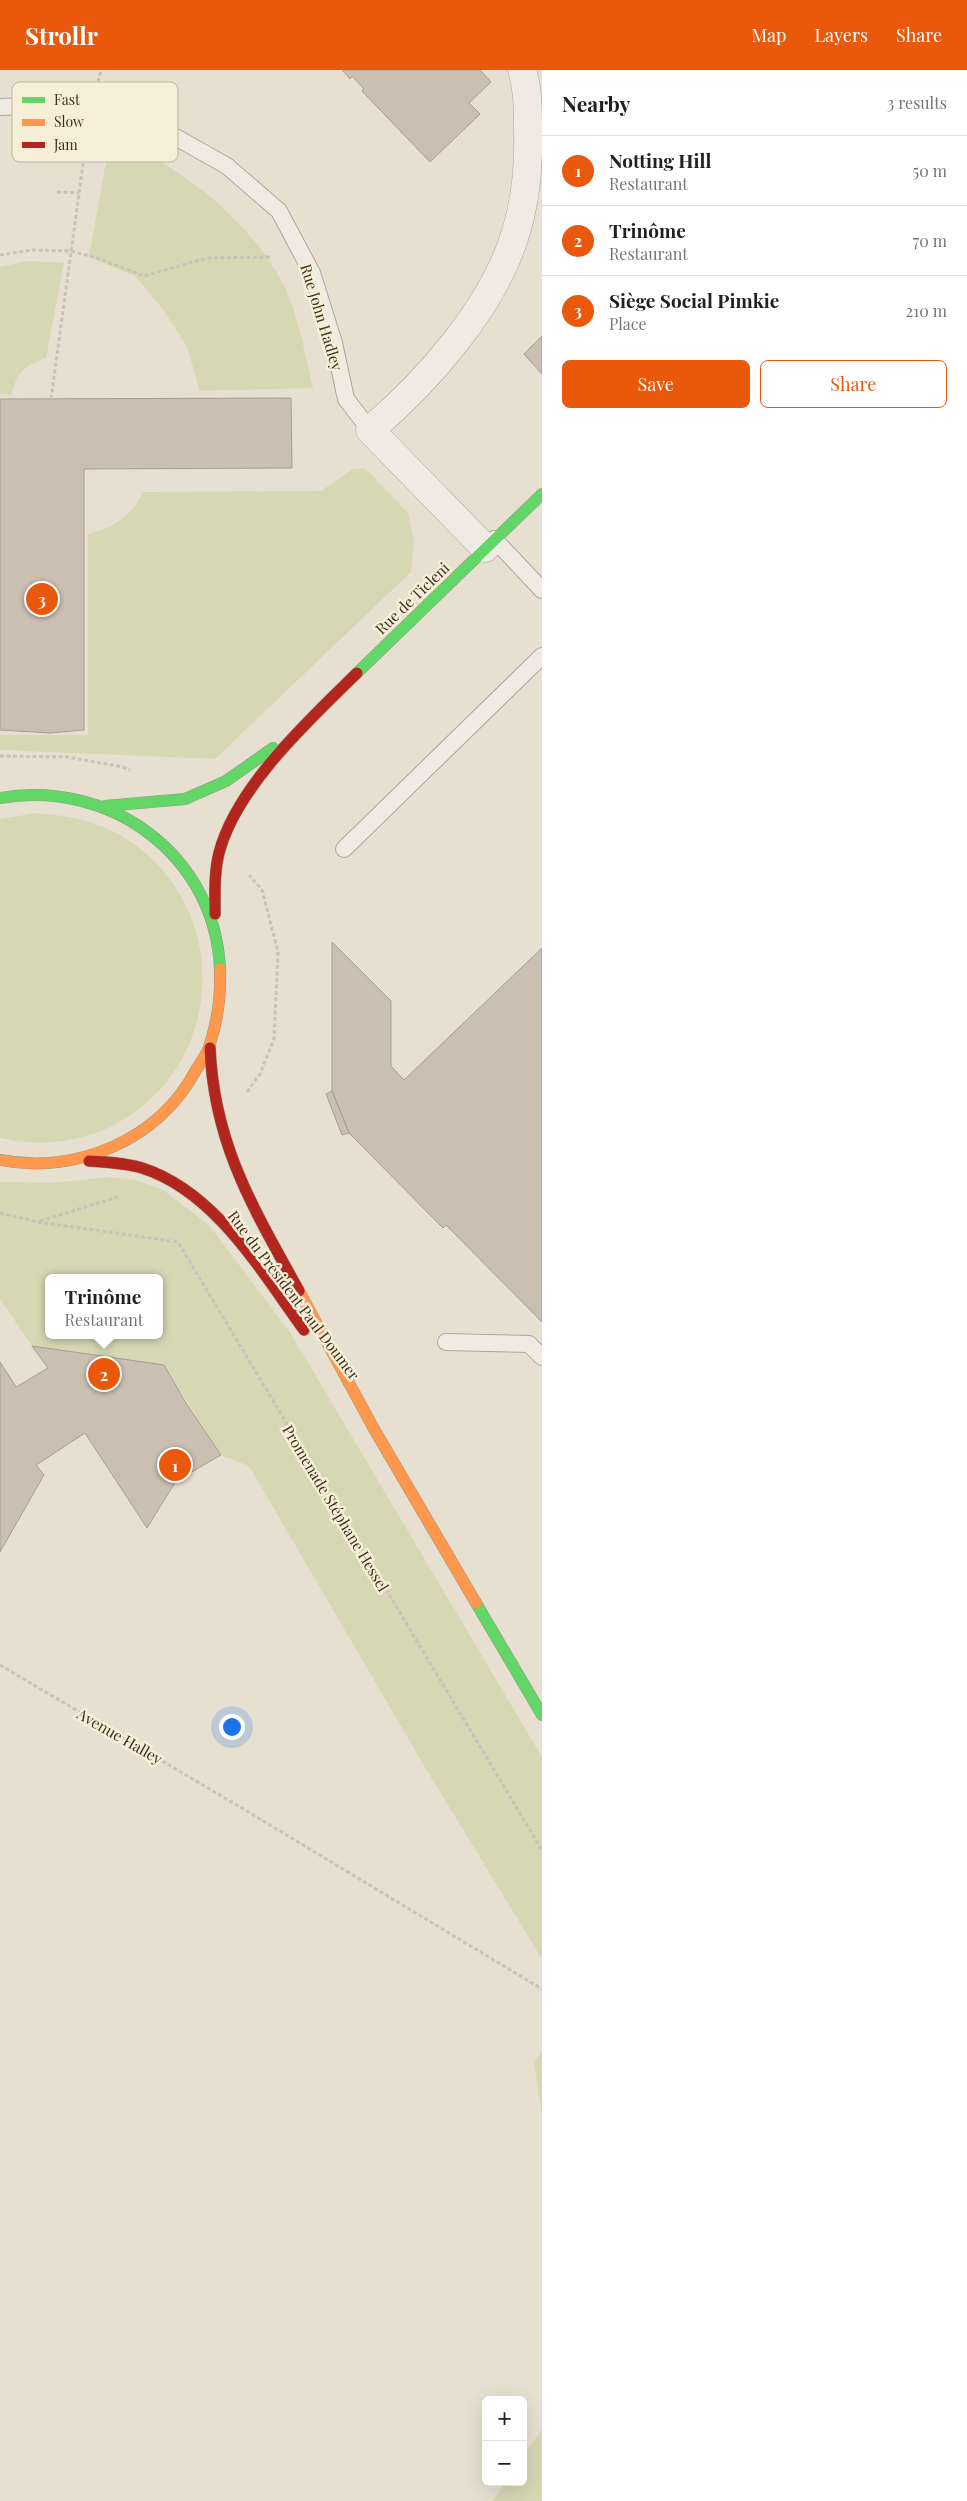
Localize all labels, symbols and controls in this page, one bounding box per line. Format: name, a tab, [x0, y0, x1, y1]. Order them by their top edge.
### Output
text: Strollr	[25, 19, 98, 51]
text: Map	[751, 23, 786, 47]
text: Layers	[814, 23, 868, 47]
text: Share	[896, 23, 942, 47]
legend	[12, 82, 178, 162]
text: Nearby	[562, 89, 631, 117]
text: Fast	[54, 90, 81, 109]
text: 3 results	[887, 92, 947, 113]
text: Slow	[54, 112, 84, 131]
text: Jam	[53, 135, 78, 154]
text: Notting Hill	[609, 147, 712, 173]
text: 1	[575, 160, 581, 181]
text: 50 m	[913, 160, 947, 181]
text: Restaurant	[609, 173, 688, 194]
text: Trinôme	[609, 217, 686, 243]
text: 2	[574, 230, 582, 251]
text: 70 m	[913, 230, 947, 251]
text: Restaurant	[609, 243, 688, 264]
street label: Rue John Hadley	[296, 261, 348, 373]
text: Siège Social Pimkie	[609, 287, 779, 313]
text: 3	[574, 300, 582, 321]
text: 210 m	[906, 300, 947, 321]
text: Place	[609, 313, 647, 334]
button: Save	[562, 360, 750, 408]
button: Share	[760, 360, 947, 408]
street label: Rue de Ticleni	[371, 557, 454, 638]
pin: 3	[26, 580, 58, 618]
street label: Rue du Président Paul Doumer	[224, 1206, 364, 1384]
popup	[45, 1274, 163, 1339]
text: Trinôme	[65, 1283, 141, 1309]
text: Restaurant	[65, 1309, 143, 1330]
pin: 2	[88, 1355, 120, 1393]
street label: Promenade Stéphane Hessel	[278, 1421, 394, 1595]
pin: 1	[159, 1446, 191, 1484]
street label: Avenue Halley	[73, 1703, 167, 1769]
your location	[219, 1714, 245, 1740]
map controls	[482, 2396, 527, 2486]
button: +	[482, 2396, 527, 2441]
button: −	[482, 2441, 527, 2486]

